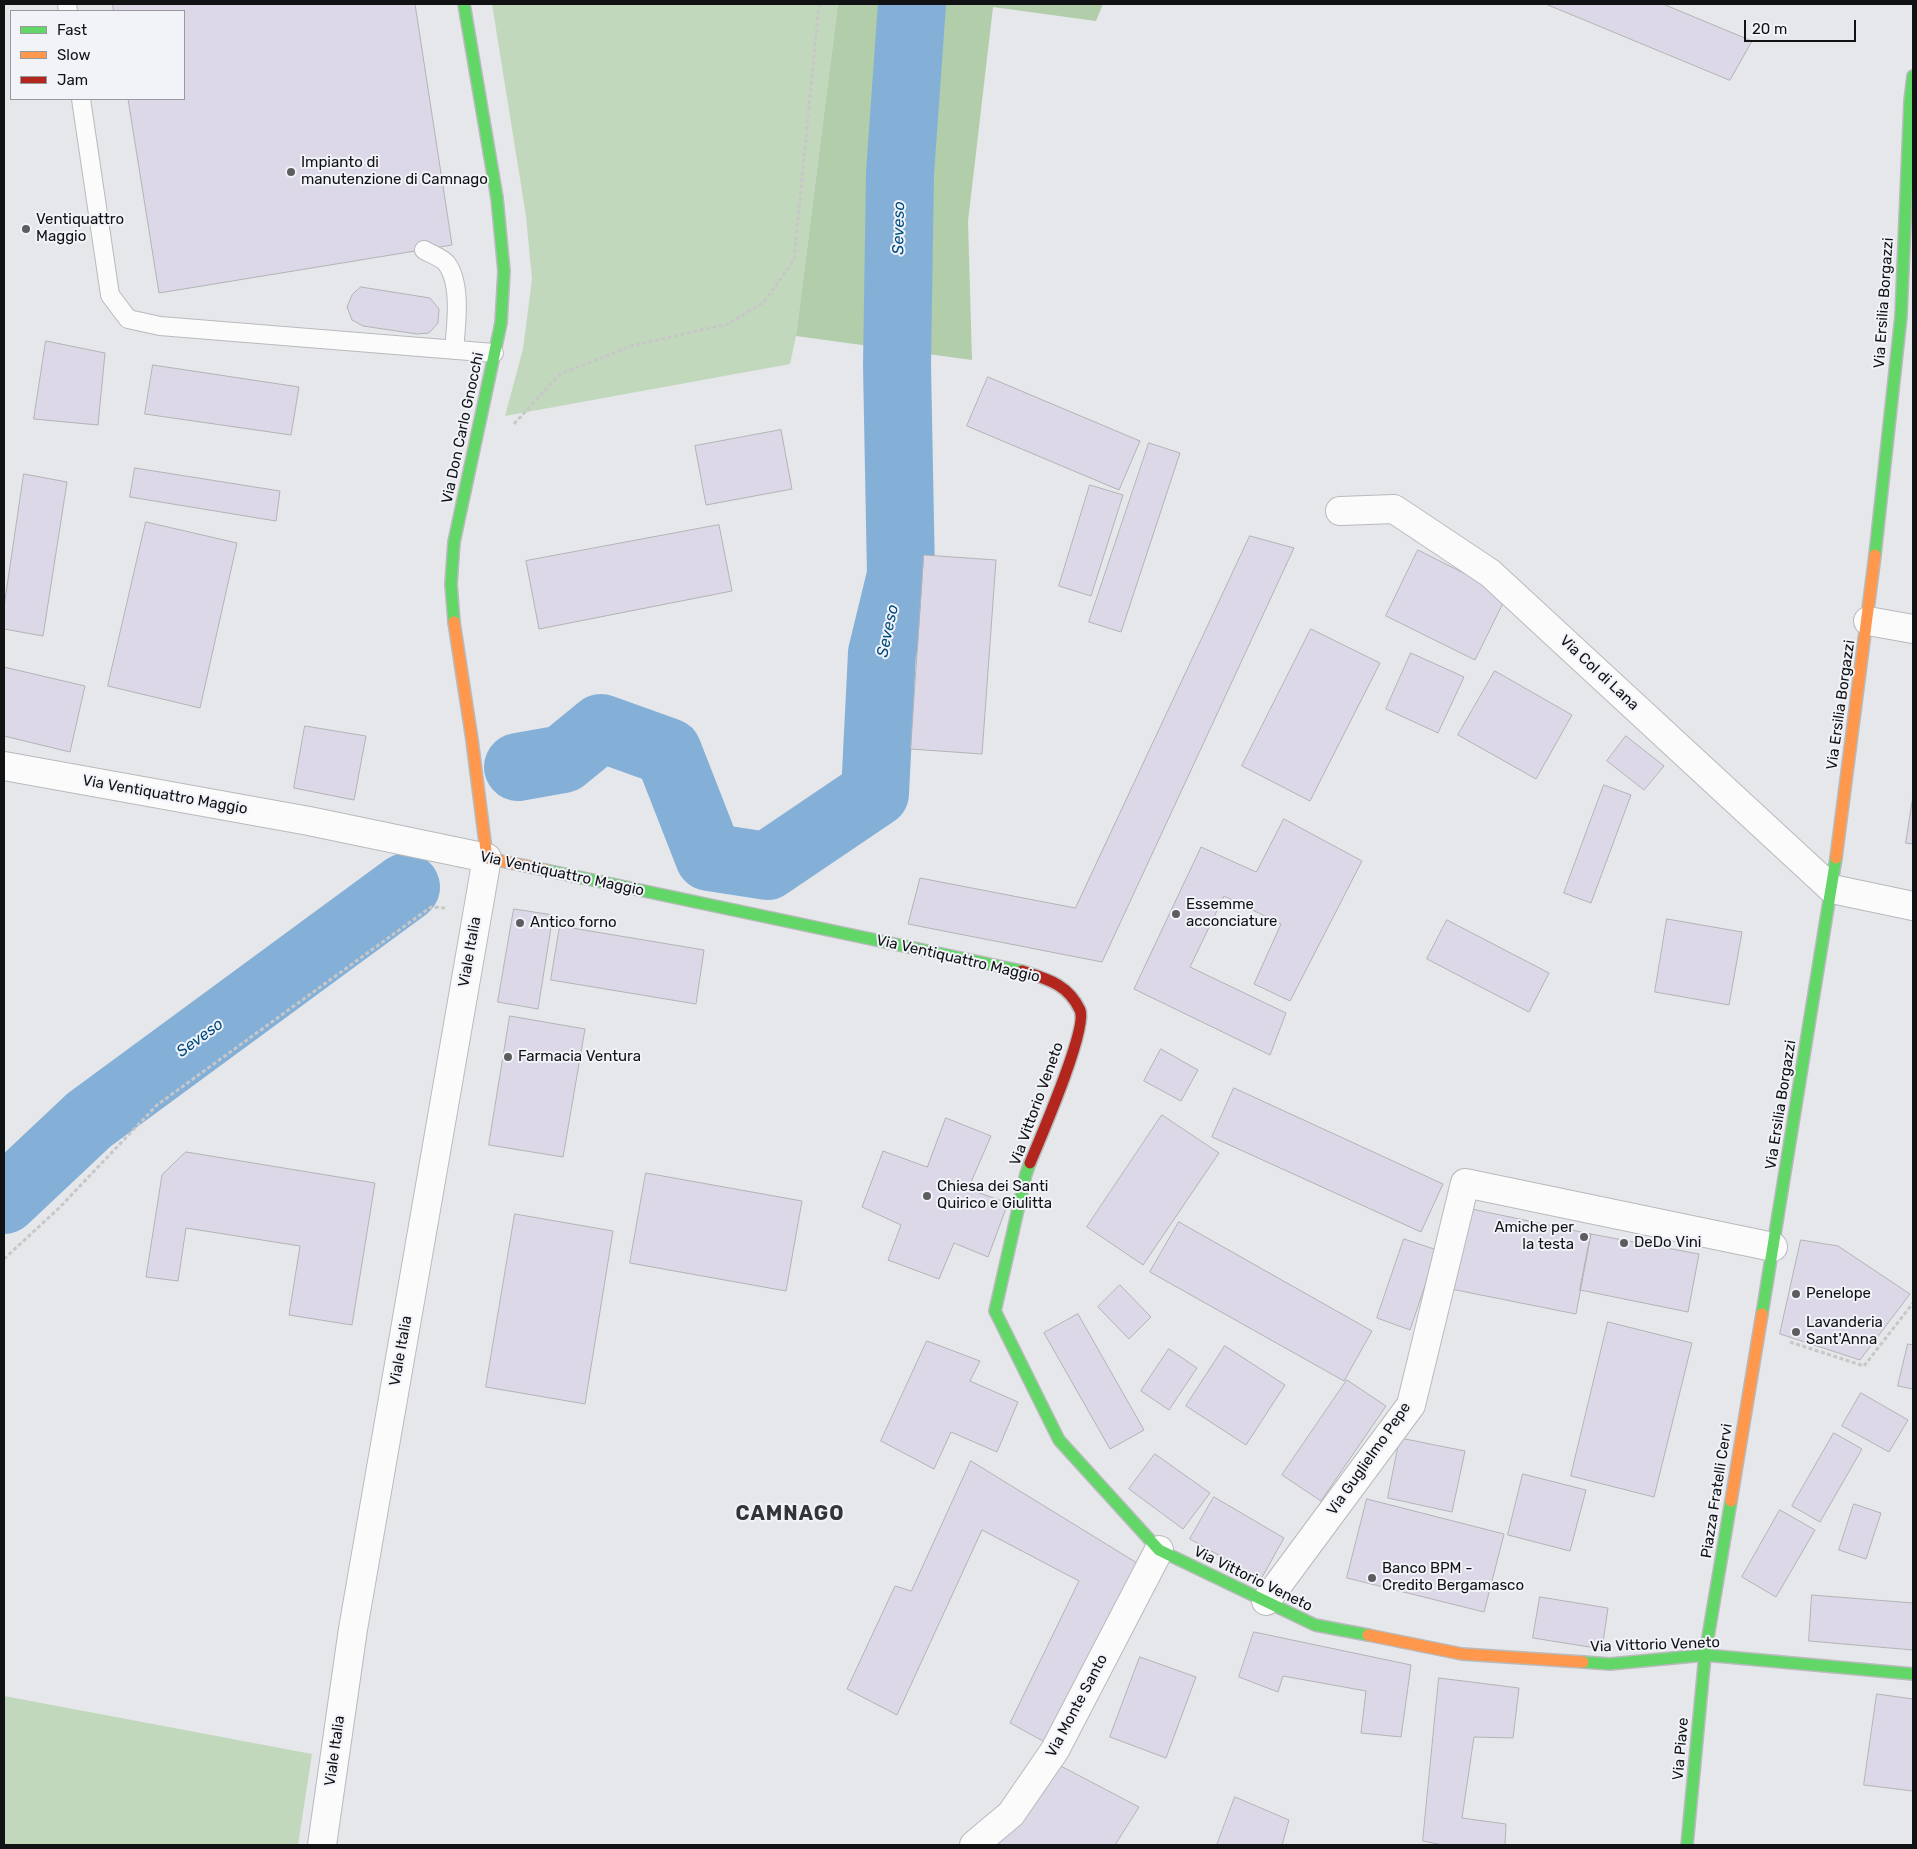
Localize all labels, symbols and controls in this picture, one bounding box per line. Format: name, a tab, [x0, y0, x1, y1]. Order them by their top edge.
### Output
legend	[10, 10, 185, 100]
scale bar	[1747, 10, 1860, 42]
text: 20 m	[1752, 20, 1787, 38]
text: Fast	[57, 21, 87, 39]
text: Slow	[57, 46, 90, 64]
text: Jam	[57, 71, 88, 89]
place label: Impianto di manutenzione di Camnago	[301, 154, 488, 189]
marker: Impianto di manutenzione di Camnago	[285, 166, 297, 178]
water label: Seveso	[889, 201, 909, 255]
place label: Ventiquattro Maggio	[36, 211, 124, 246]
marker: Ventiquattro Maggio	[20, 223, 32, 235]
street label: Via Ersilia Borgazzi	[1870, 237, 1898, 369]
street label: Via Don Carlo Gnocchi	[438, 351, 488, 505]
water label: Seveso	[873, 603, 903, 659]
street label: Via Col di Lana	[1556, 632, 1642, 714]
street label: Via Ersilia Borgazzi	[1823, 639, 1859, 771]
street label: Via Ventiquattro Maggio	[81, 772, 249, 818]
street label: Via Ventiquattro Maggio	[478, 848, 646, 900]
place label: Essemme acconciature	[1186, 896, 1278, 931]
marker: Essemme acconciature	[1170, 908, 1182, 920]
place label: Antico forno	[530, 914, 617, 932]
street label: Viale Italia	[455, 915, 485, 989]
marker: Antico forno	[514, 917, 526, 929]
street label: Via Ventiquattro Maggio	[874, 931, 1042, 987]
water label: Seveso	[173, 1015, 227, 1061]
street label: Via Ersilia Borgazzi	[1762, 1039, 1800, 1171]
street label: Via Vittorio Veneto	[1006, 1040, 1068, 1168]
place label: Farmacia Ventura	[518, 1048, 641, 1066]
marker: Farmacia Ventura	[502, 1051, 514, 1063]
place label: Chiesa dei Santi Quirico e Giulitta	[937, 1178, 1052, 1213]
marker: Chiesa dei Santi Quirico e Giulitta	[921, 1190, 933, 1202]
place label: Amiche per la testa	[1494, 1219, 1574, 1254]
marker: Amiche per la testa	[1578, 1231, 1590, 1243]
place label: DeDo Vini	[1634, 1234, 1701, 1252]
marker: DeDo Vini	[1618, 1237, 1630, 1249]
place label: Penelope	[1806, 1285, 1871, 1303]
marker: Penelope	[1790, 1288, 1802, 1300]
street label: Viale Italia	[386, 1314, 416, 1388]
place label: Lavanderia Sant'Anna	[1806, 1314, 1883, 1349]
marker: Lavanderia Sant'Anna	[1790, 1326, 1802, 1338]
street label: Via Guglielmo Pepe	[1323, 1399, 1415, 1519]
street label: Piazza Fratelli Cervi	[1697, 1422, 1737, 1560]
district label: CAMNAGO	[735, 1502, 845, 1526]
street label: Via Vittorio Veneto	[1191, 1542, 1315, 1616]
place label: Banco BPM - Credito Bergamasco	[1382, 1560, 1524, 1595]
marker: Banco BPM - Credito Bergamasco	[1366, 1572, 1378, 1584]
street label: Via Vittorio Veneto	[1590, 1634, 1720, 1656]
street label: Via Monte Santo	[1042, 1652, 1112, 1760]
street label: Viale Italia	[321, 1714, 349, 1788]
street label: Via Piave	[1669, 1717, 1693, 1781]

